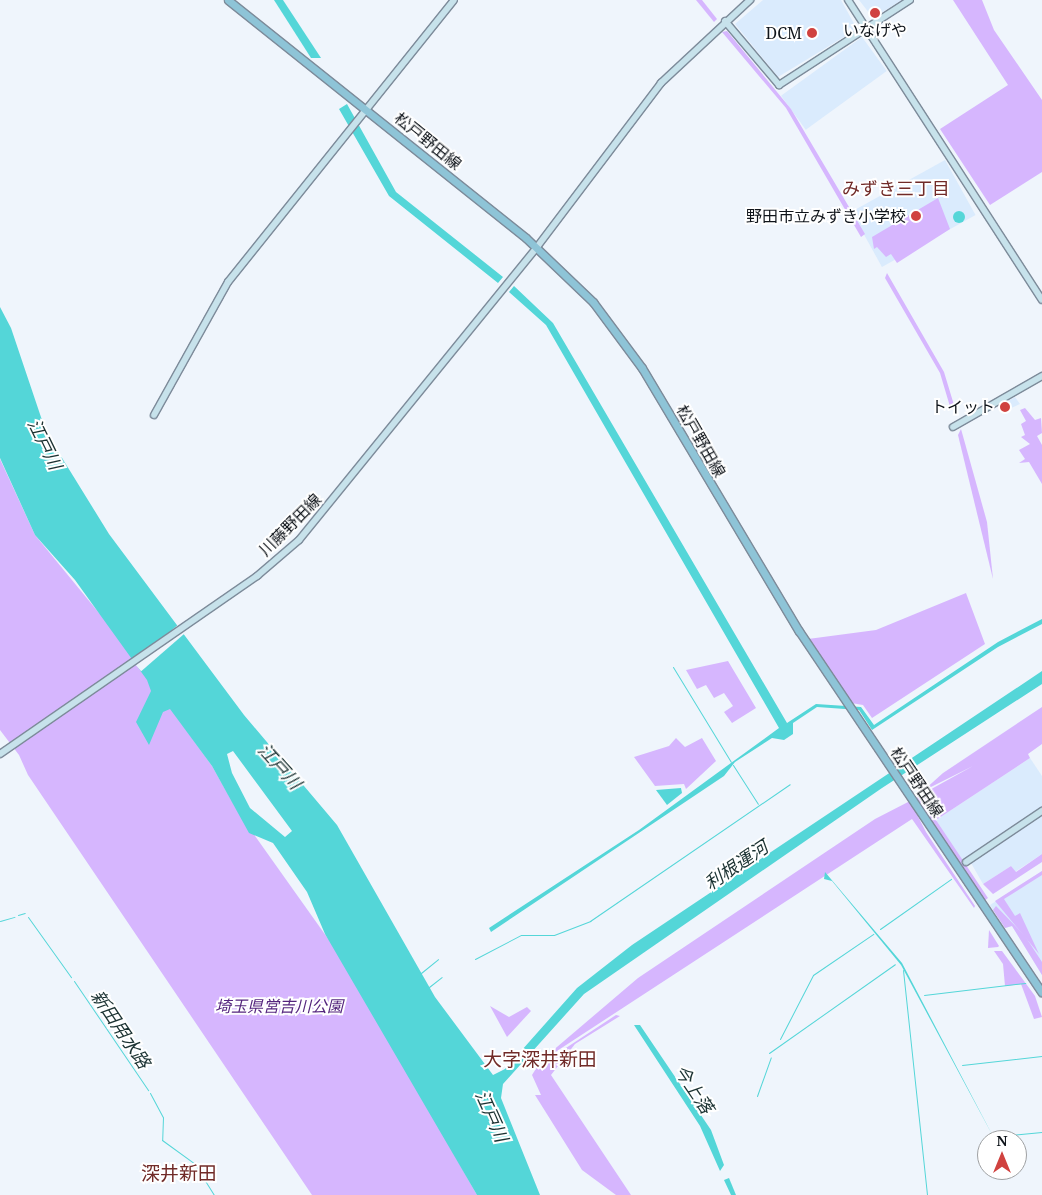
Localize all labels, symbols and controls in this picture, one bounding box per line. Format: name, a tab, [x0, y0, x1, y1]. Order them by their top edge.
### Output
marker: いなげや	[869, 7, 881, 19]
place label: いなげや	[843, 20, 907, 40]
place label: DCM	[766, 23, 802, 43]
marker: DCM	[806, 27, 818, 39]
street label: 松戸野田線	[391, 108, 465, 174]
district label: みずき三丁目	[842, 177, 950, 199]
place label: 野田市立みずき小学校	[746, 206, 906, 226]
marker: 野田市立みずき小学校	[910, 210, 922, 222]
place label: トイット	[931, 397, 995, 417]
marker: トイット	[999, 401, 1011, 413]
street label: 松戸野田線	[673, 402, 729, 480]
water label: 江戸川	[23, 415, 67, 473]
street label: 川藤野田線	[255, 490, 325, 560]
water label: 江戸川	[254, 739, 306, 793]
street label: 松戸野田線	[887, 743, 947, 821]
water label: 利根運河	[700, 836, 772, 894]
water label: 新田用水路	[87, 986, 155, 1072]
park label: 埼玉県営吉川公園	[215, 996, 343, 1016]
district label: 大字深井新田	[483, 1049, 597, 1071]
water label: 今上落	[670, 1061, 718, 1117]
water label: 江戸川	[471, 1087, 513, 1145]
north arrow	[977, 1130, 1027, 1180]
text: N	[996, 1131, 1008, 1150]
district label: 深井新田	[141, 1163, 217, 1185]

